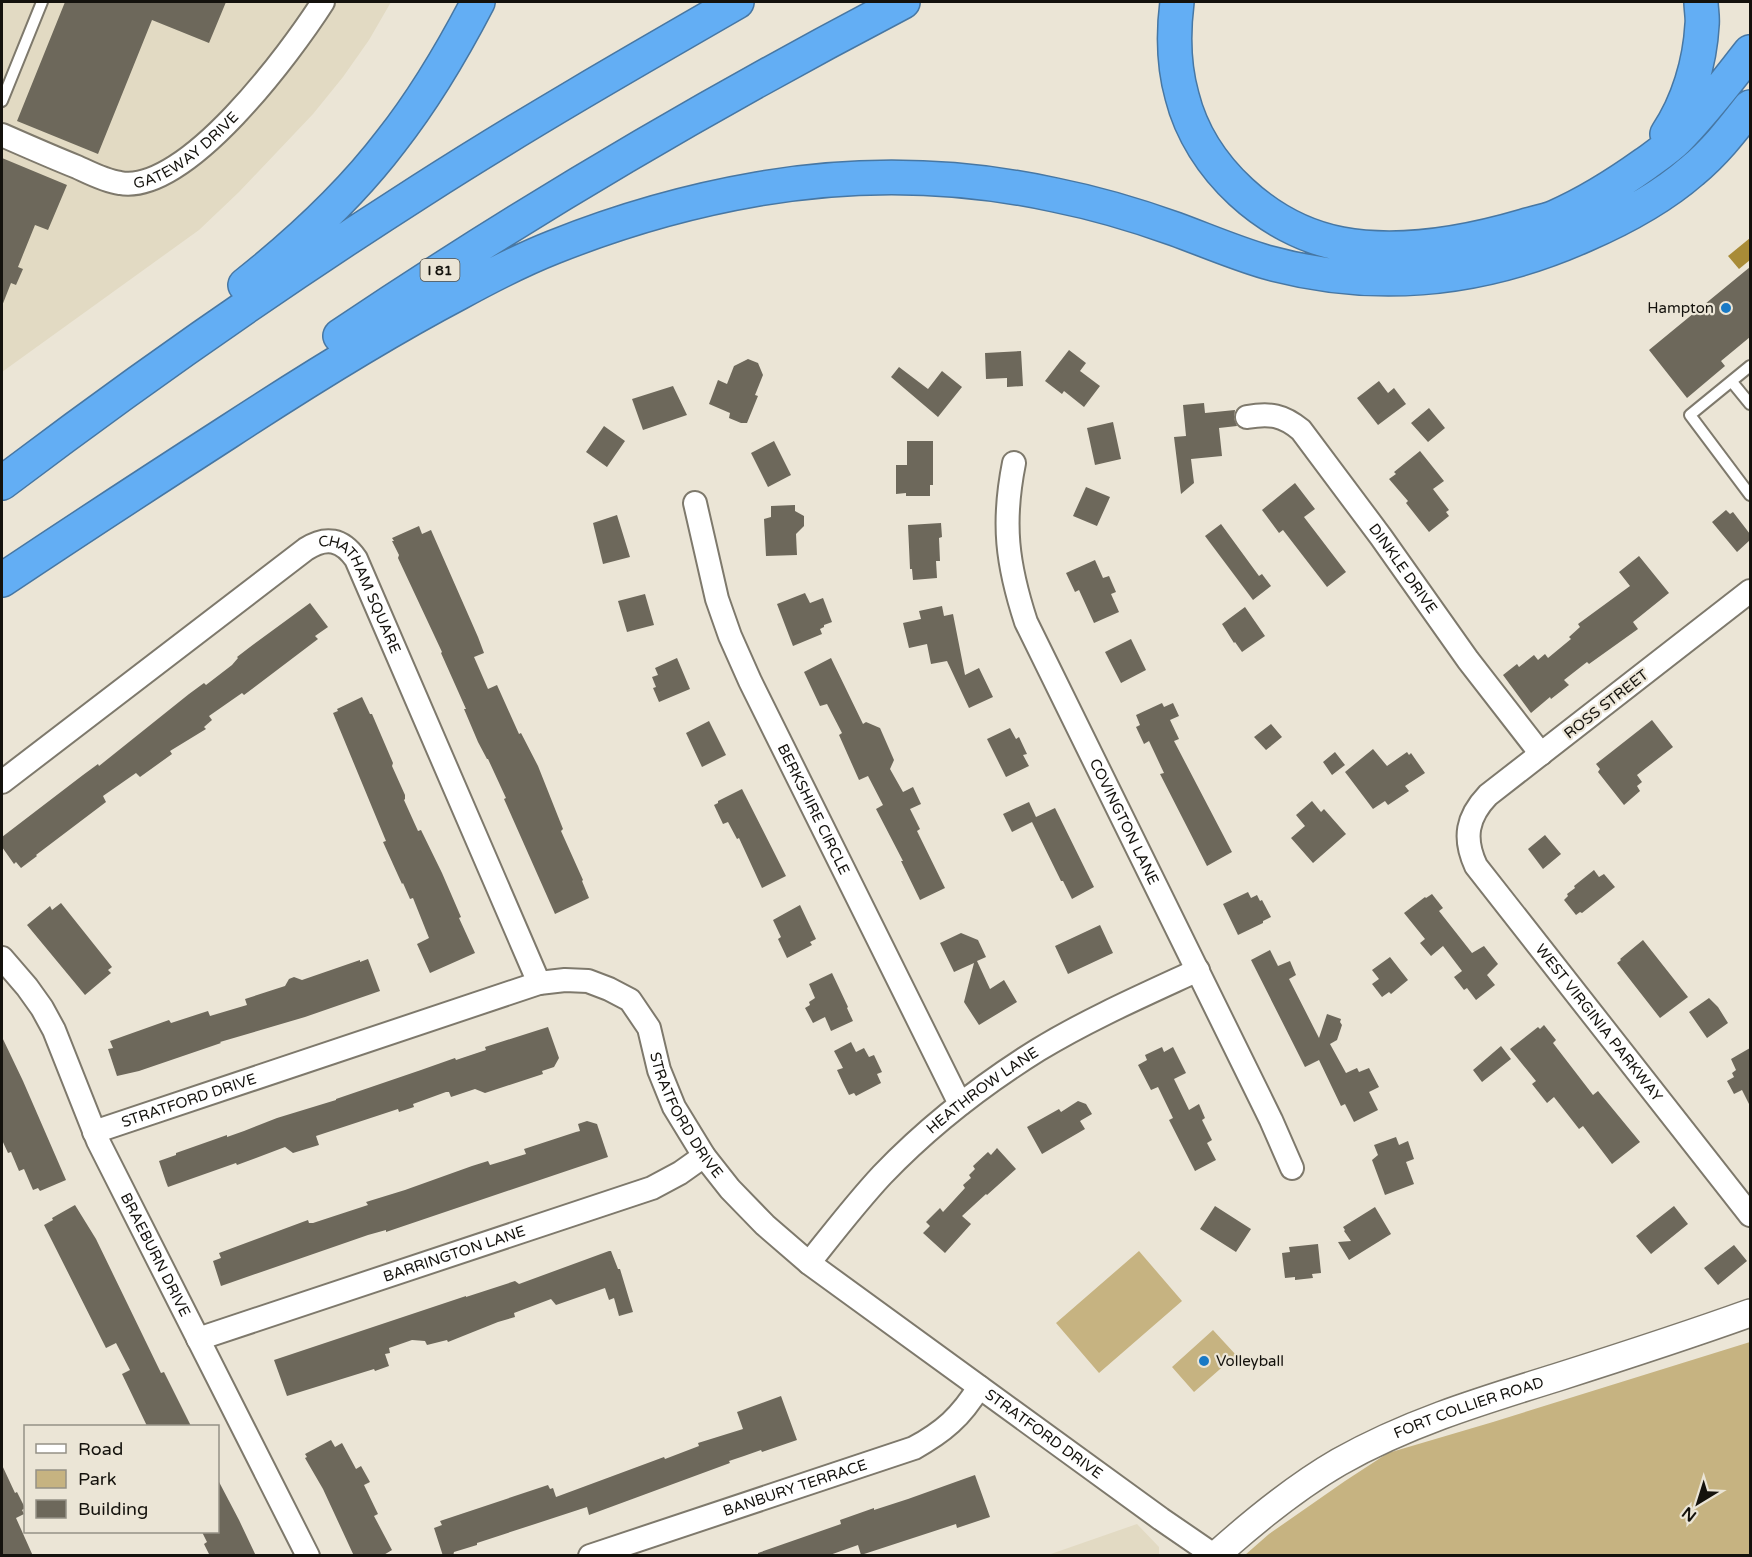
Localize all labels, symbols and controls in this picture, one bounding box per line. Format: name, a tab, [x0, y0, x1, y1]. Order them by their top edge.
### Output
street label: GATEWAY DRIVE	[132, 108, 242, 192]
road number: I 81	[420, 259, 460, 281]
place label: Hampton	[1647, 299, 1714, 317]
marker: Hampton	[1719, 301, 1733, 315]
street label: DINKLE DRIVE	[1365, 520, 1441, 617]
street label: CHATHAM SQUARE	[317, 532, 405, 656]
street label: ROSS STREET	[1560, 665, 1652, 743]
street label: BERKSHIRE CIRCLE	[774, 741, 854, 878]
street label: COVINGTON LANE	[1086, 756, 1163, 888]
street label: WEST VIRGINIA PARKWAY	[1532, 940, 1667, 1105]
street label: HEATHROW LANE	[923, 1043, 1042, 1138]
street label: STRATFORD DRIVE	[646, 1050, 727, 1182]
street label: STRATFORD DRIVE	[119, 1069, 259, 1131]
street label: BRAEBURN DRIVE	[117, 1190, 194, 1320]
street label: BARRINGTON LANE	[381, 1222, 528, 1286]
place label: Volleyball	[1216, 1352, 1284, 1370]
marker: Volleyball	[1197, 1354, 1211, 1368]
street label: FORT COLLIER ROAD	[1391, 1373, 1546, 1442]
street label: STRATFORD DRIVE	[982, 1385, 1106, 1483]
legend	[24, 1425, 219, 1533]
text: Road	[78, 1438, 123, 1460]
street label: BANBURY TERRACE	[721, 1455, 869, 1520]
text: Park	[78, 1468, 117, 1490]
north arrow	[1668, 1473, 1728, 1533]
text: Building	[78, 1498, 148, 1520]
text: N	[1678, 1502, 1701, 1526]

